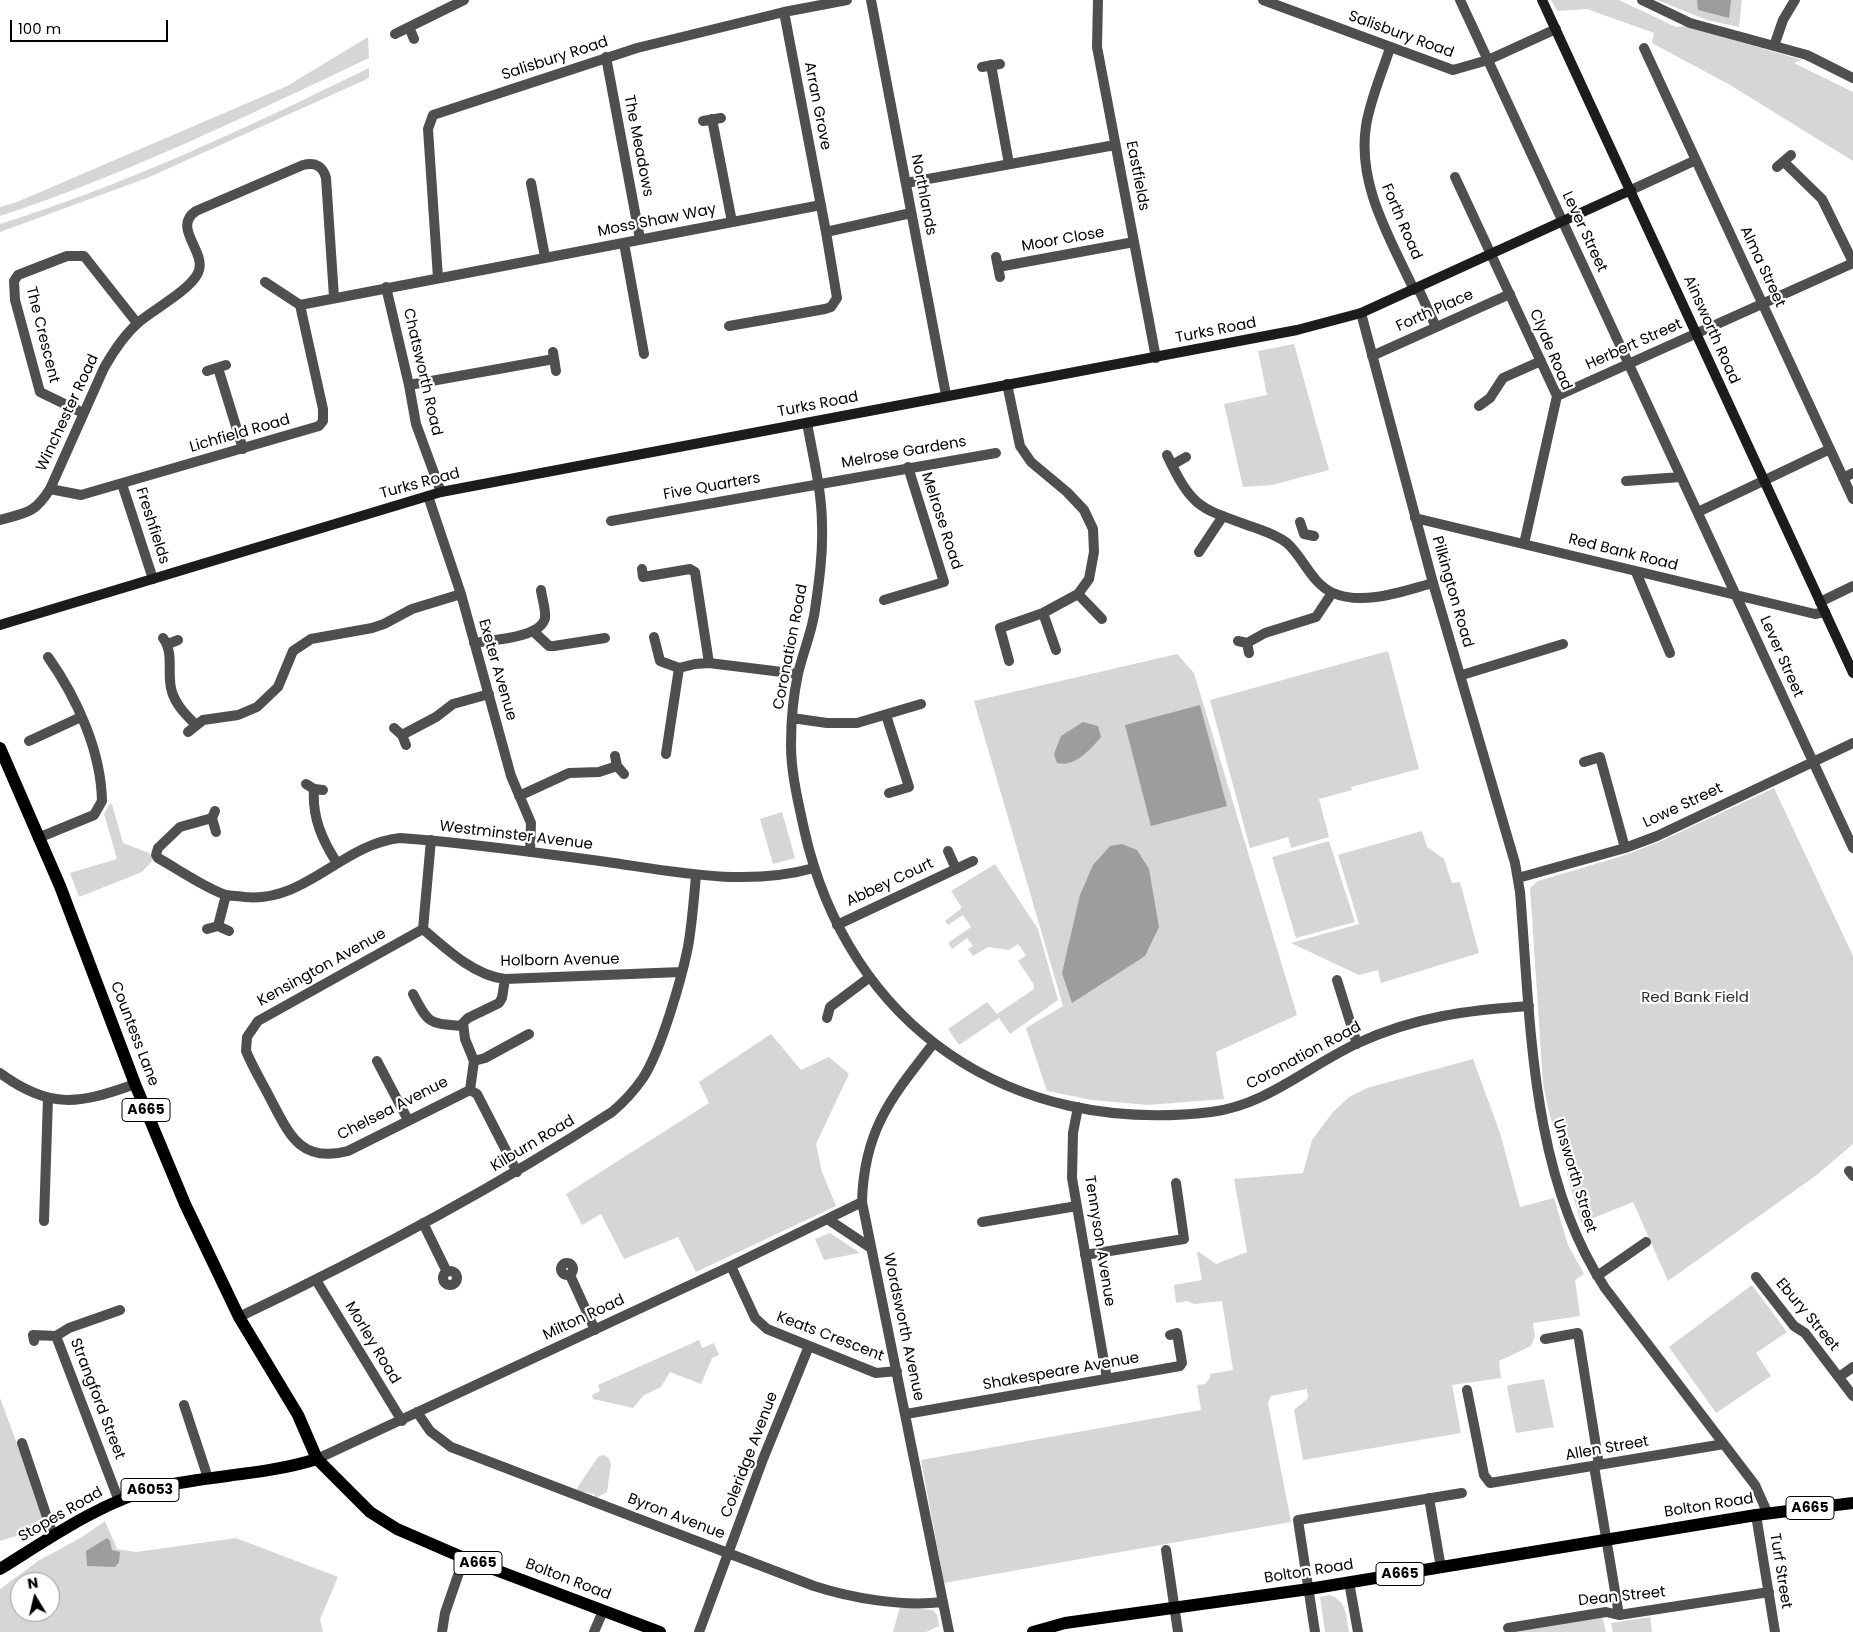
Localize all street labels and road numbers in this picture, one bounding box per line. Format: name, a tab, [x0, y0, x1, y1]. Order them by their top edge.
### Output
street label: Salisbury Road	[1346, 8, 1456, 62]
street label: Salisbury Road	[499, 33, 611, 85]
street label: Arran Grove	[800, 60, 834, 152]
street label: The Meadows	[619, 94, 657, 198]
street label: Eastfields	[1121, 140, 1153, 212]
street label: Northlands	[906, 153, 940, 237]
street label: Forth Road	[1377, 181, 1425, 263]
street label: Lever Street	[1557, 189, 1611, 275]
street label: Moss Shaw Way	[596, 201, 718, 241]
street label: Moor Close	[1020, 224, 1106, 256]
street label: Alma Street	[1735, 224, 1789, 310]
street label: Ainsworth Road	[1679, 273, 1743, 387]
street label: The Crescent	[21, 285, 63, 385]
street label: Forth Place	[1394, 286, 1476, 336]
street label: Chatsworth Road	[399, 307, 445, 437]
street label: Clyde Road	[1525, 307, 1575, 393]
street label: Turks Road	[1174, 314, 1258, 348]
street label: Herbert Street	[1583, 316, 1685, 374]
street label: Winchester Road	[33, 352, 103, 474]
street label: Turks Road	[776, 388, 860, 422]
street label: Lichfield Road	[188, 411, 292, 457]
street label: Melrose Gardens	[840, 433, 968, 473]
street label: Turks Road	[378, 465, 462, 503]
street label: Five Quarters	[662, 470, 762, 504]
street label: Melrose Road	[917, 470, 965, 572]
street label: Freshfields	[131, 485, 173, 567]
street label: Red Bank Road	[1566, 531, 1680, 575]
street label: Pilkington Road	[1428, 534, 1476, 650]
street label: Coronation Road	[770, 583, 812, 711]
street label: Lever Street	[1755, 614, 1807, 700]
street label: Exeter Avenue	[474, 617, 520, 723]
street label: Lowe Street	[1640, 780, 1726, 832]
street label: Westminster Avenue	[438, 818, 594, 854]
street label: Abbey Court	[844, 855, 936, 911]
street label: Kensington Avenue	[255, 925, 389, 1011]
street label: Holborn Avenue	[500, 951, 620, 971]
street label: Countess Lane	[106, 979, 162, 1089]
street label: Coronation Road	[1244, 1018, 1364, 1094]
street label: Chelsea Avenue	[335, 1073, 451, 1145]
road number: A665	[122, 1098, 170, 1122]
street label: Kilburn Road	[488, 1112, 578, 1176]
street label: Unsworth Street	[1548, 1117, 1600, 1235]
street label: Tennyson Avenue	[1080, 1174, 1118, 1308]
street label: Wordsworth Avenue	[879, 1251, 927, 1403]
street label: Ebury Street	[1771, 1275, 1843, 1355]
street label: Milton Road	[540, 1291, 628, 1345]
street label: Morley Road	[340, 1299, 404, 1387]
street label: Keats Crescent	[774, 1308, 886, 1366]
street label: Strangford Street	[66, 1336, 128, 1462]
street label: Shakespeare Avenue	[982, 1349, 1140, 1395]
street label: Coleridge Avenue	[718, 1390, 782, 1520]
street label: Allen Street	[1564, 1433, 1650, 1465]
road number: A6053	[121, 1478, 179, 1502]
street label: Stopes Road	[16, 1484, 106, 1546]
street label: Byron Avenue	[625, 1490, 727, 1544]
street label: Bolton Road	[1663, 1490, 1755, 1522]
road number: A665	[1786, 1496, 1834, 1520]
street label: Turf Street	[1765, 1532, 1795, 1610]
road number: A665	[454, 1552, 502, 1575]
street label: Bolton Road	[523, 1555, 613, 1605]
street label: Bolton Road	[1263, 1556, 1355, 1588]
road number: A665	[1376, 1562, 1424, 1586]
street label: Dean Street	[1578, 1583, 1666, 1611]

